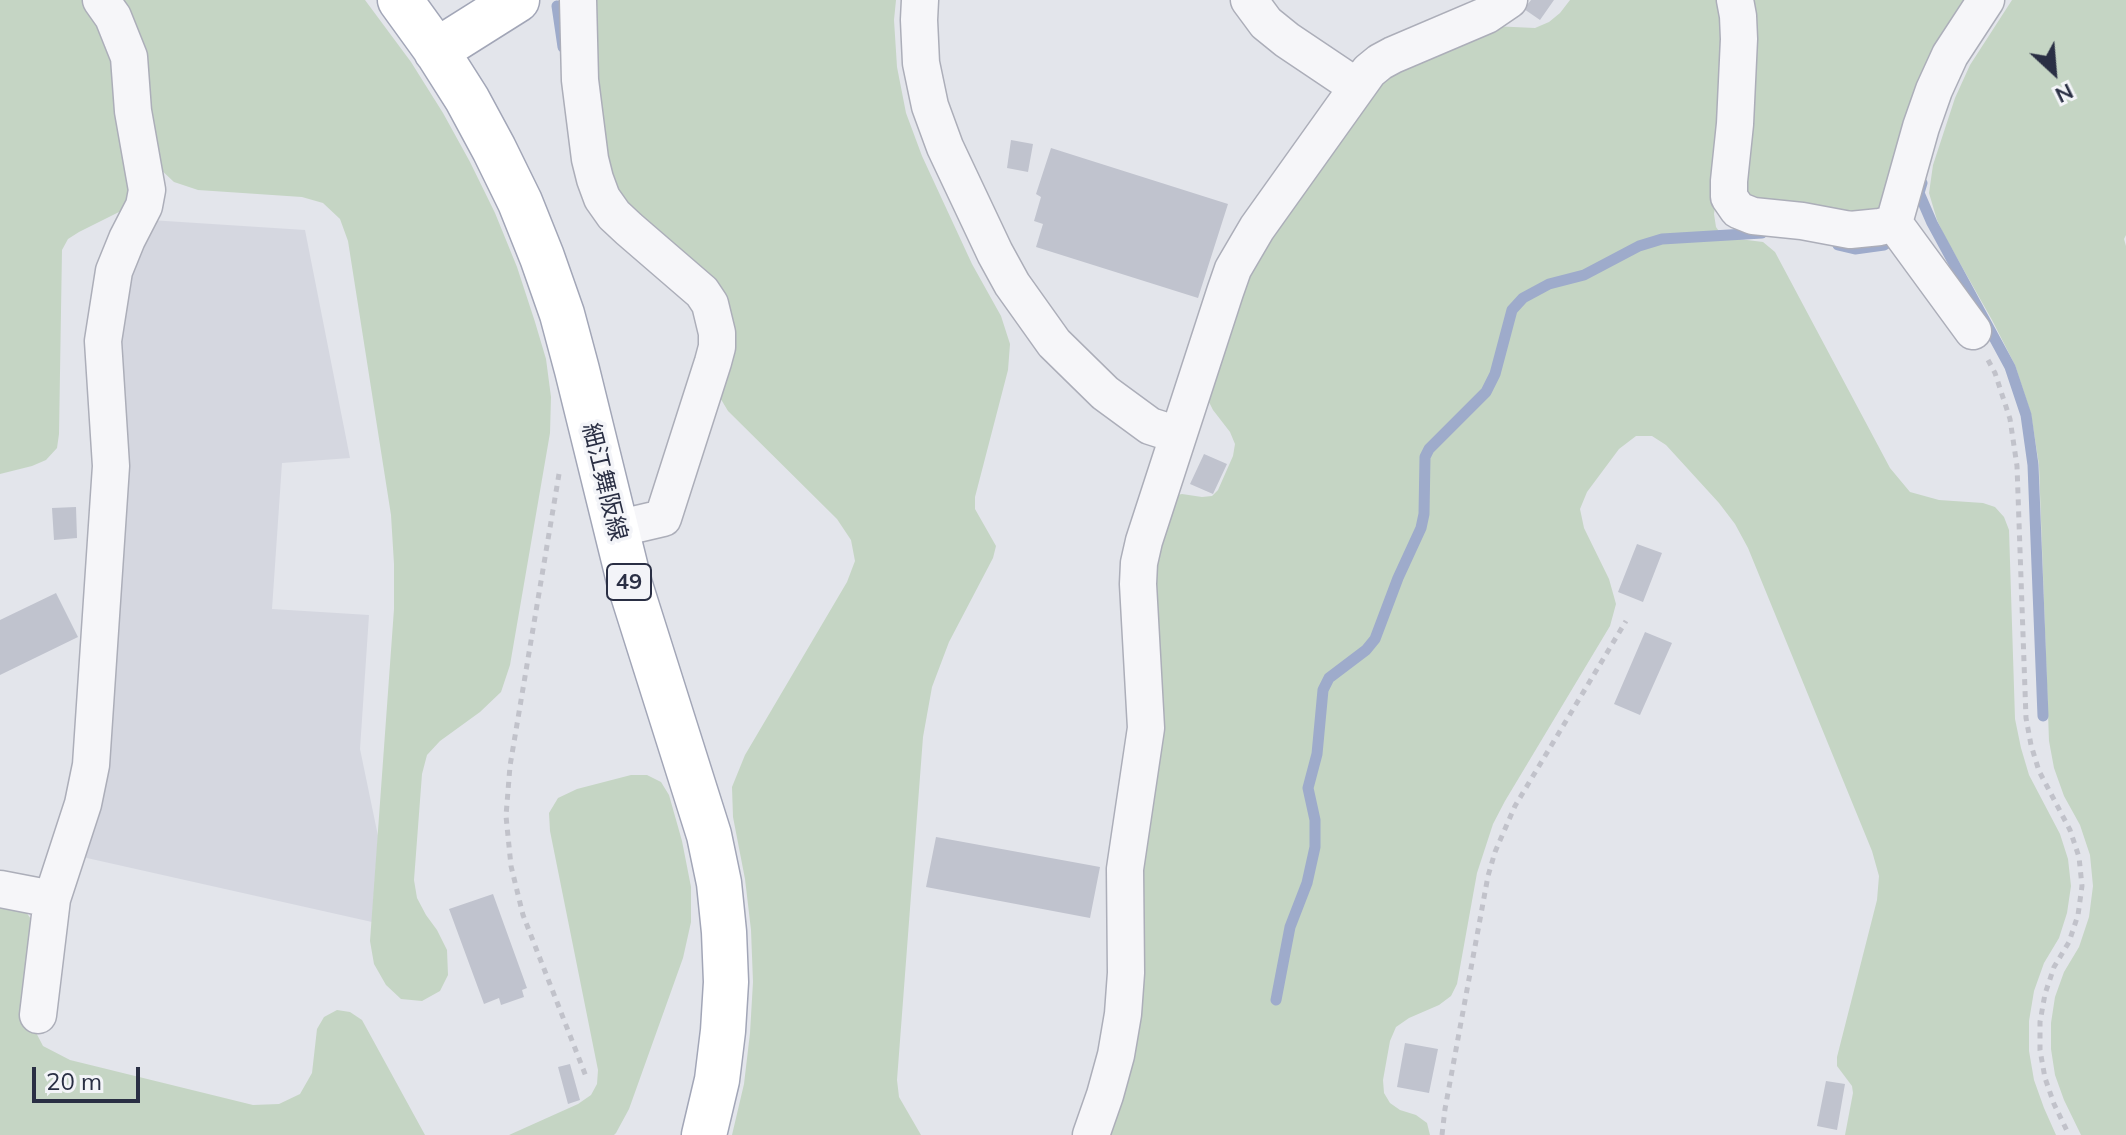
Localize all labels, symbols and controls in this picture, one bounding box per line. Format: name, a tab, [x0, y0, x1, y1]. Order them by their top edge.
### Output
north arrow	[2014, 32, 2094, 112]
text: N	[2051, 77, 2078, 110]
street label: 細江舞阪線	[576, 420, 632, 544]
road number: 49	[607, 564, 651, 600]
scale bar	[36, 1051, 144, 1101]
text: 20 m	[46, 1066, 102, 1096]

